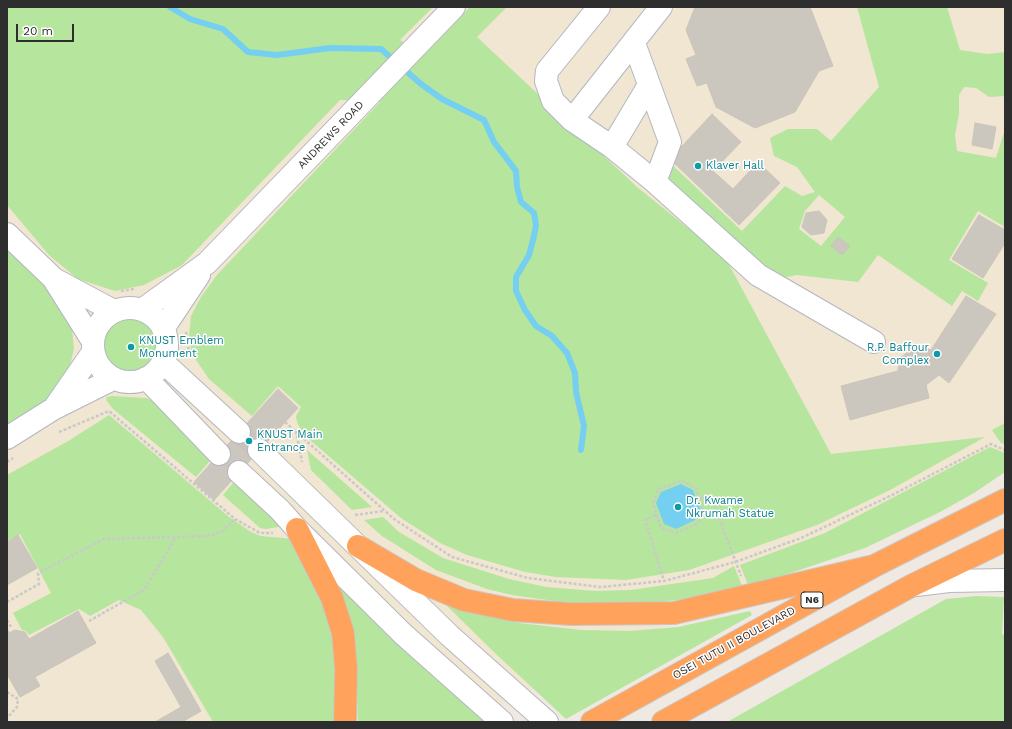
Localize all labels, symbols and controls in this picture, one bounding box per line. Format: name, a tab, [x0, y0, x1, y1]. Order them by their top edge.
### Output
scale bar	[18, 16, 76, 42]
text: 20 m	[23, 24, 53, 38]
street label: ANDREWS ROAD	[295, 98, 367, 172]
place label: Klaver Hall	[706, 159, 764, 173]
marker: Klaver Hall	[693, 161, 703, 171]
place label: KNUST Emblem Monument	[139, 334, 224, 360]
place label: R.P. Baffour Complex	[867, 341, 929, 367]
marker: KNUST Emblem Monument	[126, 342, 136, 352]
marker: R.P. Baffour Complex	[932, 349, 942, 359]
place label: KNUST Main Entrance	[257, 428, 322, 454]
marker: KNUST Main Entrance	[244, 436, 254, 446]
place label: Dr. Kwame Nkrumah Statue	[686, 494, 774, 520]
marker: Dr. Kwame Nkrumah Statue	[673, 502, 683, 512]
road number: N6	[801, 592, 823, 608]
street label: OSEI TUTU II BOULEVARD	[670, 604, 798, 682]

